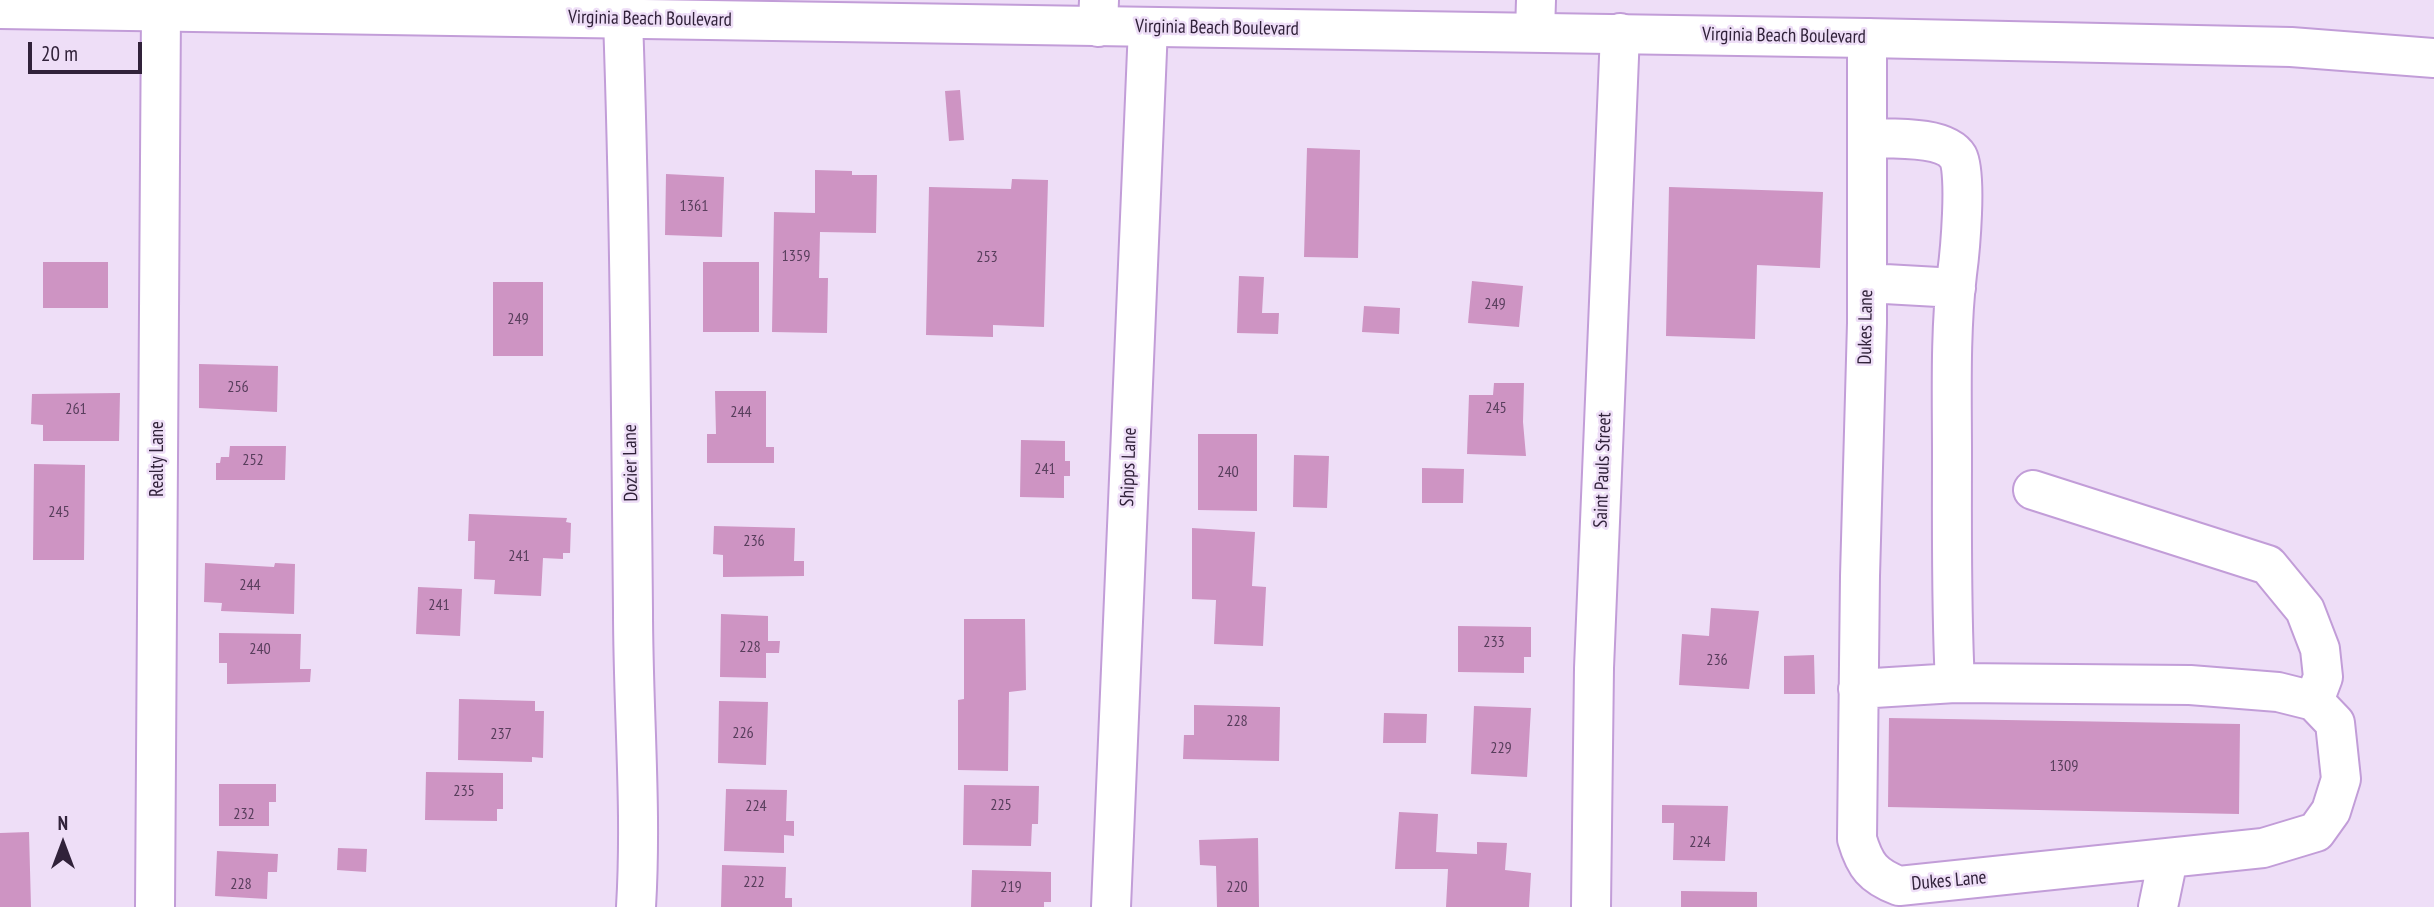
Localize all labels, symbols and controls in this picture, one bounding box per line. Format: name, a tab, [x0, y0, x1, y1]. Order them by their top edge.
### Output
street label: Virginia Beach Boulevard	[568, 6, 732, 32]
street label: Virginia Beach Boulevard	[1135, 15, 1299, 41]
street label: Virginia Beach Boulevard	[1702, 23, 1866, 49]
scale bar	[32, 28, 145, 72]
text: 20 m	[41, 40, 78, 67]
house number: 1361	[680, 196, 708, 216]
house number: 1359	[782, 246, 810, 266]
house number: 253	[976, 247, 998, 267]
street label: Dukes Lane	[1854, 289, 1878, 365]
house number: 249	[1484, 294, 1506, 314]
house number: 249	[507, 309, 529, 329]
house number: 256	[227, 377, 249, 397]
house number: 245	[1485, 398, 1507, 418]
house number: 261	[65, 399, 87, 419]
house number: 244	[730, 402, 752, 422]
street label: Saint Pauls Street	[1590, 412, 1616, 528]
street label: Realty Lane	[147, 421, 169, 497]
street label: Dozier Lane	[619, 424, 643, 502]
street label: Shipps Lane	[1116, 427, 1142, 507]
house number: 252	[242, 450, 264, 470]
house number: 241	[1034, 459, 1056, 479]
house number: 240	[1217, 462, 1239, 482]
house number: 245	[48, 502, 70, 522]
house number: 236	[743, 531, 765, 551]
house number: 241	[508, 546, 530, 566]
house number: 244	[239, 575, 261, 595]
house number: 241	[428, 595, 450, 615]
house number: 233	[1483, 632, 1505, 652]
house number: 228	[739, 637, 761, 657]
house number: 240	[249, 639, 271, 659]
house number: 236	[1706, 650, 1728, 670]
house number: 228	[1226, 711, 1248, 731]
house number: 226	[732, 723, 754, 743]
house number: 237	[490, 724, 512, 744]
house number: 229	[1490, 738, 1512, 758]
house number: 1309	[2050, 756, 2078, 776]
house number: 235	[453, 781, 475, 801]
house number: 225	[990, 795, 1012, 815]
house number: 224	[745, 796, 767, 816]
house number: 232	[233, 804, 255, 824]
north arrow	[28, 809, 98, 879]
text: N	[58, 811, 68, 835]
house number: 224	[1689, 832, 1711, 852]
street label: Dukes Lane	[1911, 866, 1987, 896]
house number: 222	[743, 872, 765, 892]
house number: 228	[230, 874, 252, 894]
house number: 219	[1000, 877, 1022, 897]
house number: 220	[1226, 877, 1248, 897]

